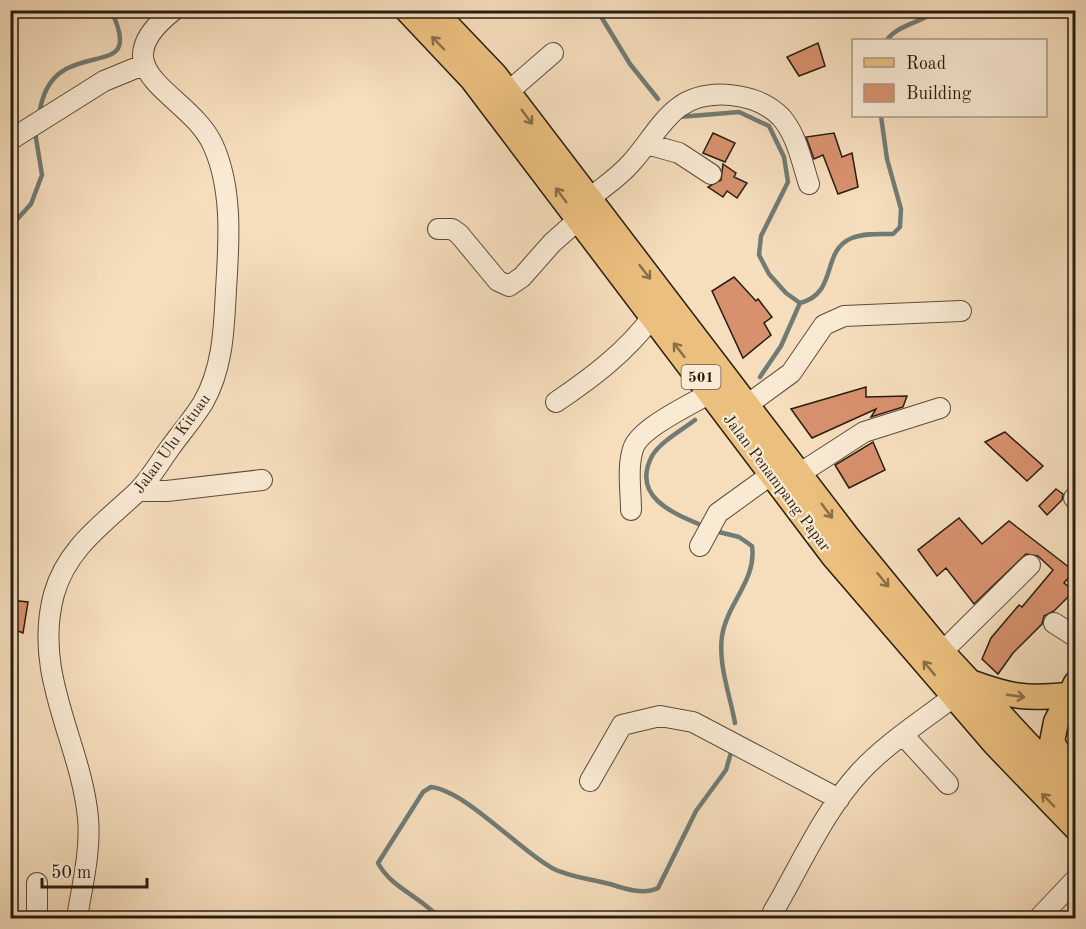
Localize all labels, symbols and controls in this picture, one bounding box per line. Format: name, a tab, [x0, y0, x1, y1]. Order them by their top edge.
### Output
one-way arrow	[431, 36, 446, 51]
legend	[852, 39, 1047, 117]
text: Road	[906, 55, 946, 73]
text: Building	[906, 85, 972, 103]
one-way arrow	[521, 109, 534, 125]
one-way arrow	[555, 187, 567, 203]
one-way arrow	[639, 264, 652, 280]
one-way arrow	[673, 342, 686, 358]
road number: 501	[682, 365, 720, 389]
street label: Jalan Ulu Kituau	[131, 391, 214, 497]
street label: Jalan Penampang Papar	[720, 412, 833, 555]
one-way arrow	[821, 502, 834, 518]
one-way arrow	[876, 572, 889, 588]
one-way arrow	[922, 661, 936, 676]
one-way arrow	[1006, 691, 1026, 702]
one-way arrow	[1041, 792, 1055, 807]
scale bar	[42, 851, 147, 889]
text: 50 m	[51, 864, 91, 882]

